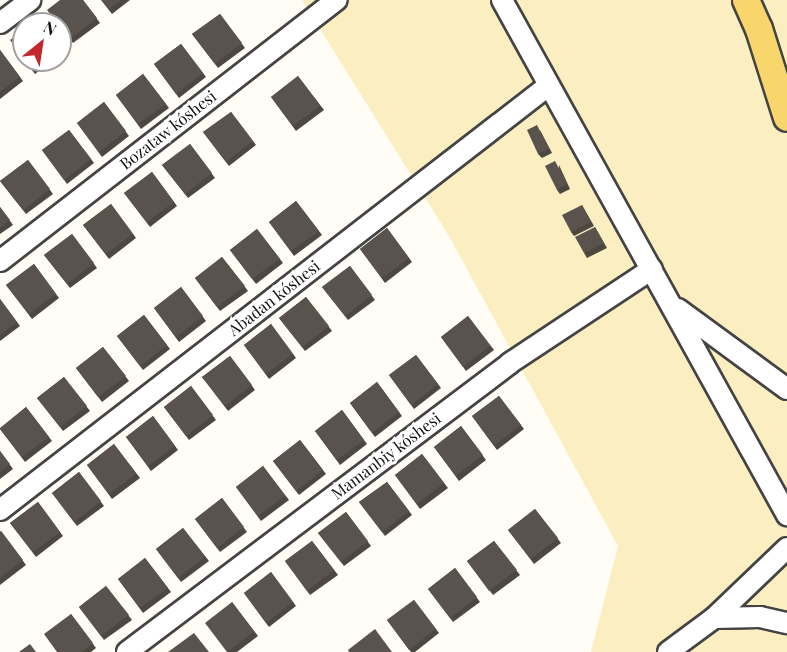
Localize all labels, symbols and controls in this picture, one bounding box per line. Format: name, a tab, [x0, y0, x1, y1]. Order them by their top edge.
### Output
north arrow	[12, 12, 72, 72]
text: N	[40, 16, 61, 40]
street label: Bozataw kóshesi	[116, 86, 220, 174]
street label: Abadan kóshesi	[224, 256, 324, 340]
street label: Mamanbiy kóshesi	[327, 408, 445, 504]

